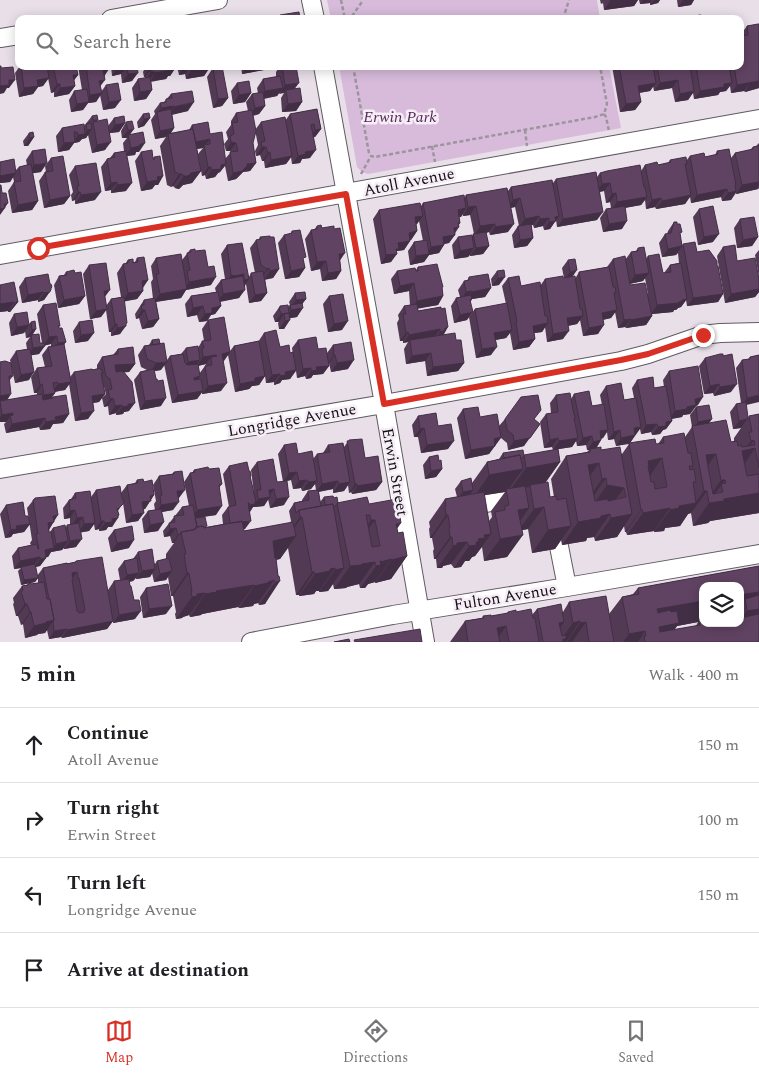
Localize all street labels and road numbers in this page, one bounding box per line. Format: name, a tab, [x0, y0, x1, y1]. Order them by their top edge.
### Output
street label: Atoll Avenue	[362, 161, 456, 203]
street label: Longridge Avenue	[226, 397, 358, 443]
street label: Erwin Street	[375, 426, 415, 518]
street label: Fulton Avenue	[452, 577, 558, 617]

